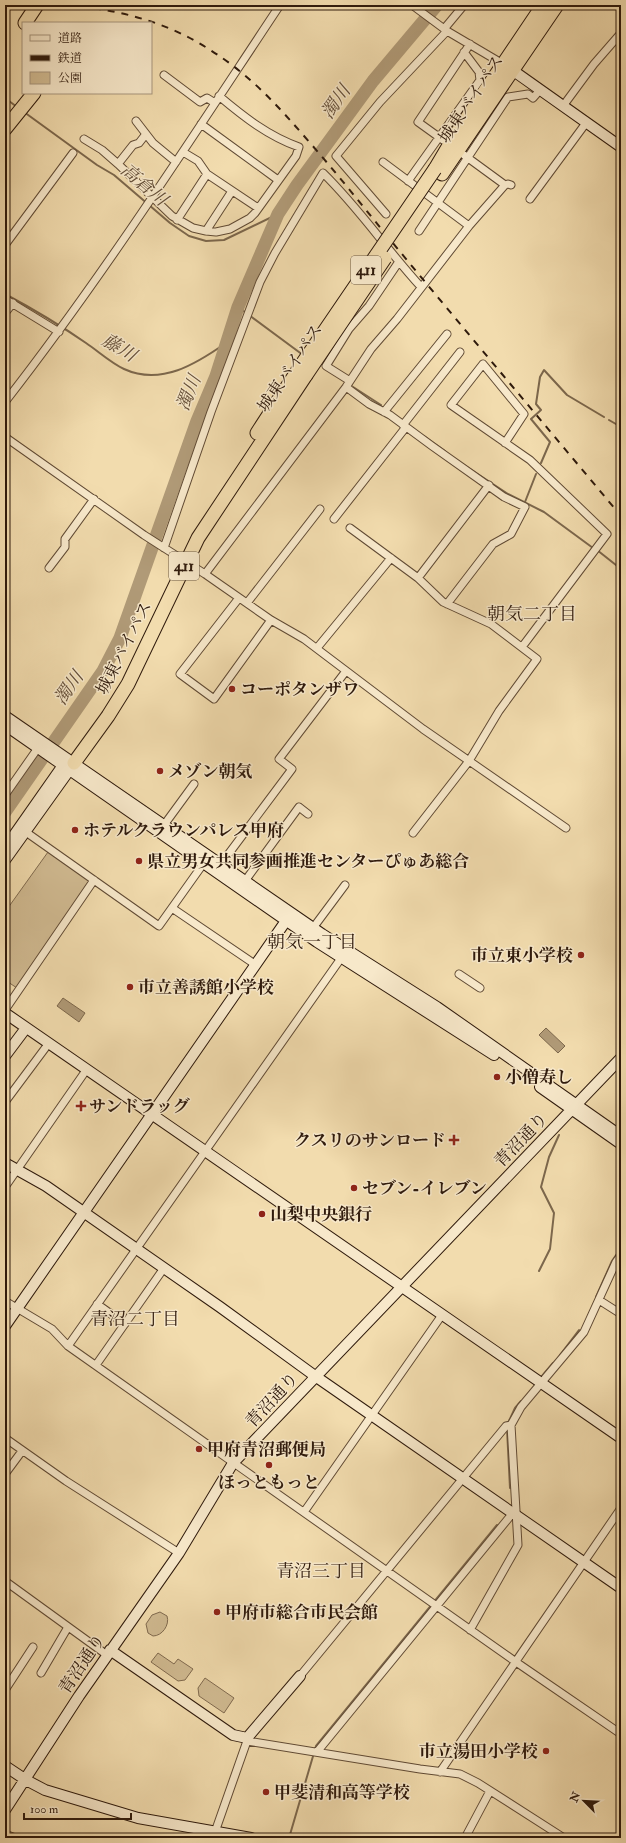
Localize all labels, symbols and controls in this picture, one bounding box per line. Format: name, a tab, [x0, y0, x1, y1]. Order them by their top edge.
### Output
legend	[22, 22, 152, 94]
text: 道路	[58, 31, 82, 46]
text: 鉄道	[57, 51, 82, 66]
street label: 城東バイパス	[434, 51, 508, 147]
text: 公園	[58, 71, 82, 86]
water label: 濁川	[316, 79, 357, 123]
water label: 高倉川	[116, 159, 174, 212]
road number: 411	[351, 256, 381, 284]
street label: 城東バイパス	[253, 320, 327, 416]
water label: 藤川	[98, 329, 142, 368]
water label: 濁川	[172, 370, 207, 414]
road number: 411	[169, 552, 199, 580]
street label: 城東バイパス	[92, 598, 156, 698]
district label: 朝気二丁目	[487, 603, 577, 626]
water label: 濁川	[49, 665, 90, 709]
place label: コーポタンザワ	[240, 679, 359, 700]
marker: コーポタンザワ	[227, 684, 237, 694]
place label: メゾン朝気	[168, 761, 253, 782]
marker: メゾン朝気	[155, 766, 165, 776]
place label: ホテルクラウンパレス甲府	[83, 820, 284, 841]
marker: ホテルクラウンパレス甲府	[70, 825, 80, 835]
place label: 県立男女共同参画推進センターぴゅあ総合	[147, 851, 469, 872]
marker: 県立男女共同参画推進センターぴゅあ総合	[134, 856, 144, 866]
district label: 朝気一丁目	[267, 931, 357, 954]
place label: 市立東小学校	[471, 945, 573, 966]
marker: 市立東小学校	[576, 950, 586, 960]
place label: 市立善誘館小学校	[138, 977, 274, 998]
marker: 市立善誘館小学校	[125, 982, 135, 992]
place label: 小僧寿し	[505, 1067, 573, 1088]
marker: 小僧寿し	[492, 1072, 502, 1082]
place label: サンドラッグ	[89, 1096, 190, 1117]
marker: サンドラッグ	[76, 1101, 86, 1111]
street label: 青沼通り	[490, 1108, 552, 1172]
place label: クスリのサンロード	[294, 1130, 446, 1151]
marker: クスリのサンロード	[449, 1135, 459, 1145]
place label: セブン-イレブン	[362, 1178, 487, 1199]
marker: セブン-イレブン	[349, 1183, 359, 1193]
place label: 山梨中央銀行	[270, 1204, 372, 1225]
marker: 山梨中央銀行	[257, 1209, 267, 1219]
district label: 青沼二丁目	[90, 1308, 180, 1331]
street label: 青沼通り	[241, 1368, 303, 1432]
place label: 甲府青沼郵便局	[207, 1439, 326, 1460]
marker: 甲府青沼郵便局	[194, 1444, 204, 1454]
marker: ほっともっと	[264, 1460, 274, 1470]
place label: ほっともっと	[218, 1472, 320, 1493]
district label: 青沼三丁目	[276, 1560, 366, 1583]
place label: 甲府市総合市民会館	[225, 1602, 378, 1623]
marker: 甲府市総合市民会館	[212, 1607, 222, 1617]
street label: 青沼通り	[54, 1630, 110, 1698]
place label: 市立湯田小学校	[419, 1741, 538, 1762]
marker: 市立湯田小学校	[541, 1746, 551, 1756]
north arrow	[564, 1781, 604, 1821]
place label: 甲斐清和高等学校	[274, 1782, 410, 1803]
marker: 甲斐清和高等学校	[261, 1787, 271, 1797]
text: N	[567, 1789, 584, 1805]
scale bar	[24, 1795, 131, 1821]
text: 100 m	[30, 1802, 59, 1817]

